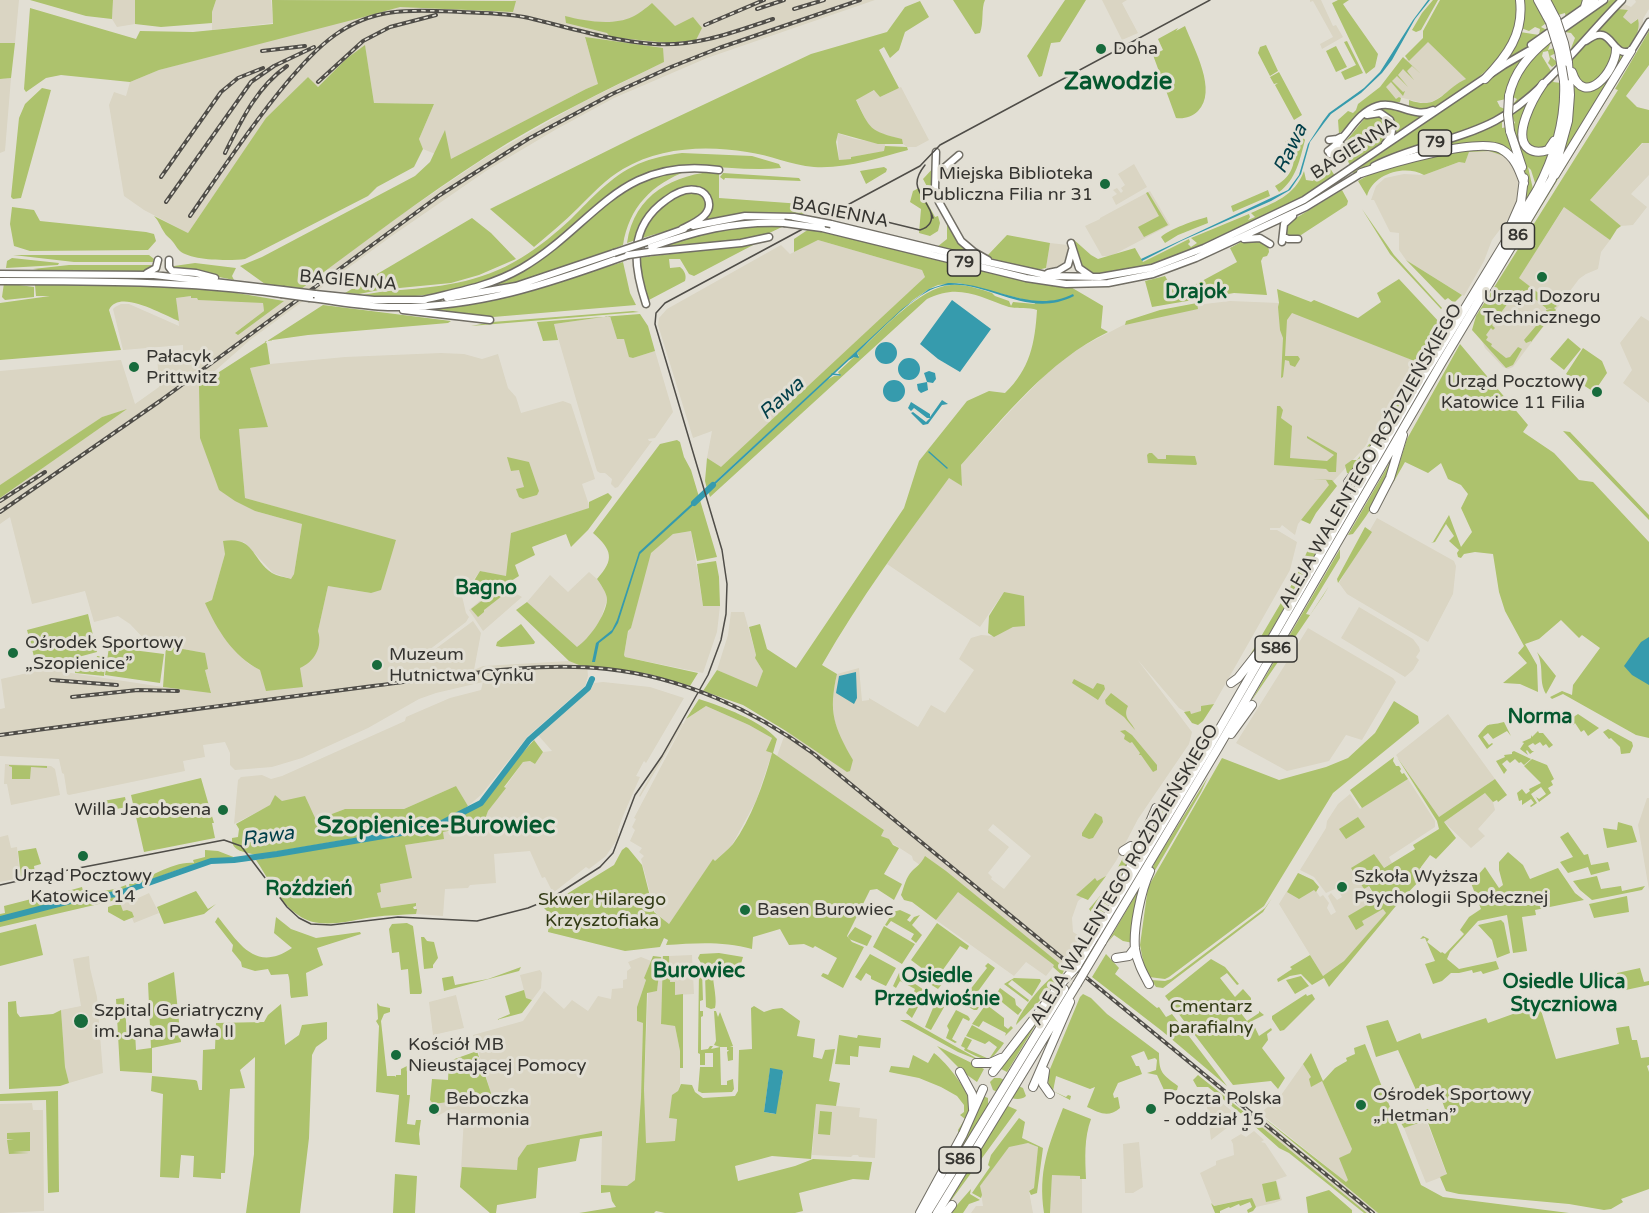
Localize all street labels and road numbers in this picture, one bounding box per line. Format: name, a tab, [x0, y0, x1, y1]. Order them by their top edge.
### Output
street label: BAGIENNA	[1307, 113, 1401, 185]
road number: 79	[1418, 130, 1452, 156]
street label: BAGIENNA	[790, 193, 890, 233]
road number: 86	[1502, 223, 1534, 249]
road number: 79	[948, 250, 980, 276]
street label: BAGIENNA	[298, 266, 398, 296]
street label: ALEJA WALENTEGO ROŹDZIEŃSKIEGO	[1275, 300, 1467, 612]
road number: S86	[1255, 636, 1297, 662]
street label: ALEJA WALENTEGO ROŹDZIEŃSKIEGO	[1026, 720, 1224, 1030]
road number: S86	[939, 1147, 981, 1173]

